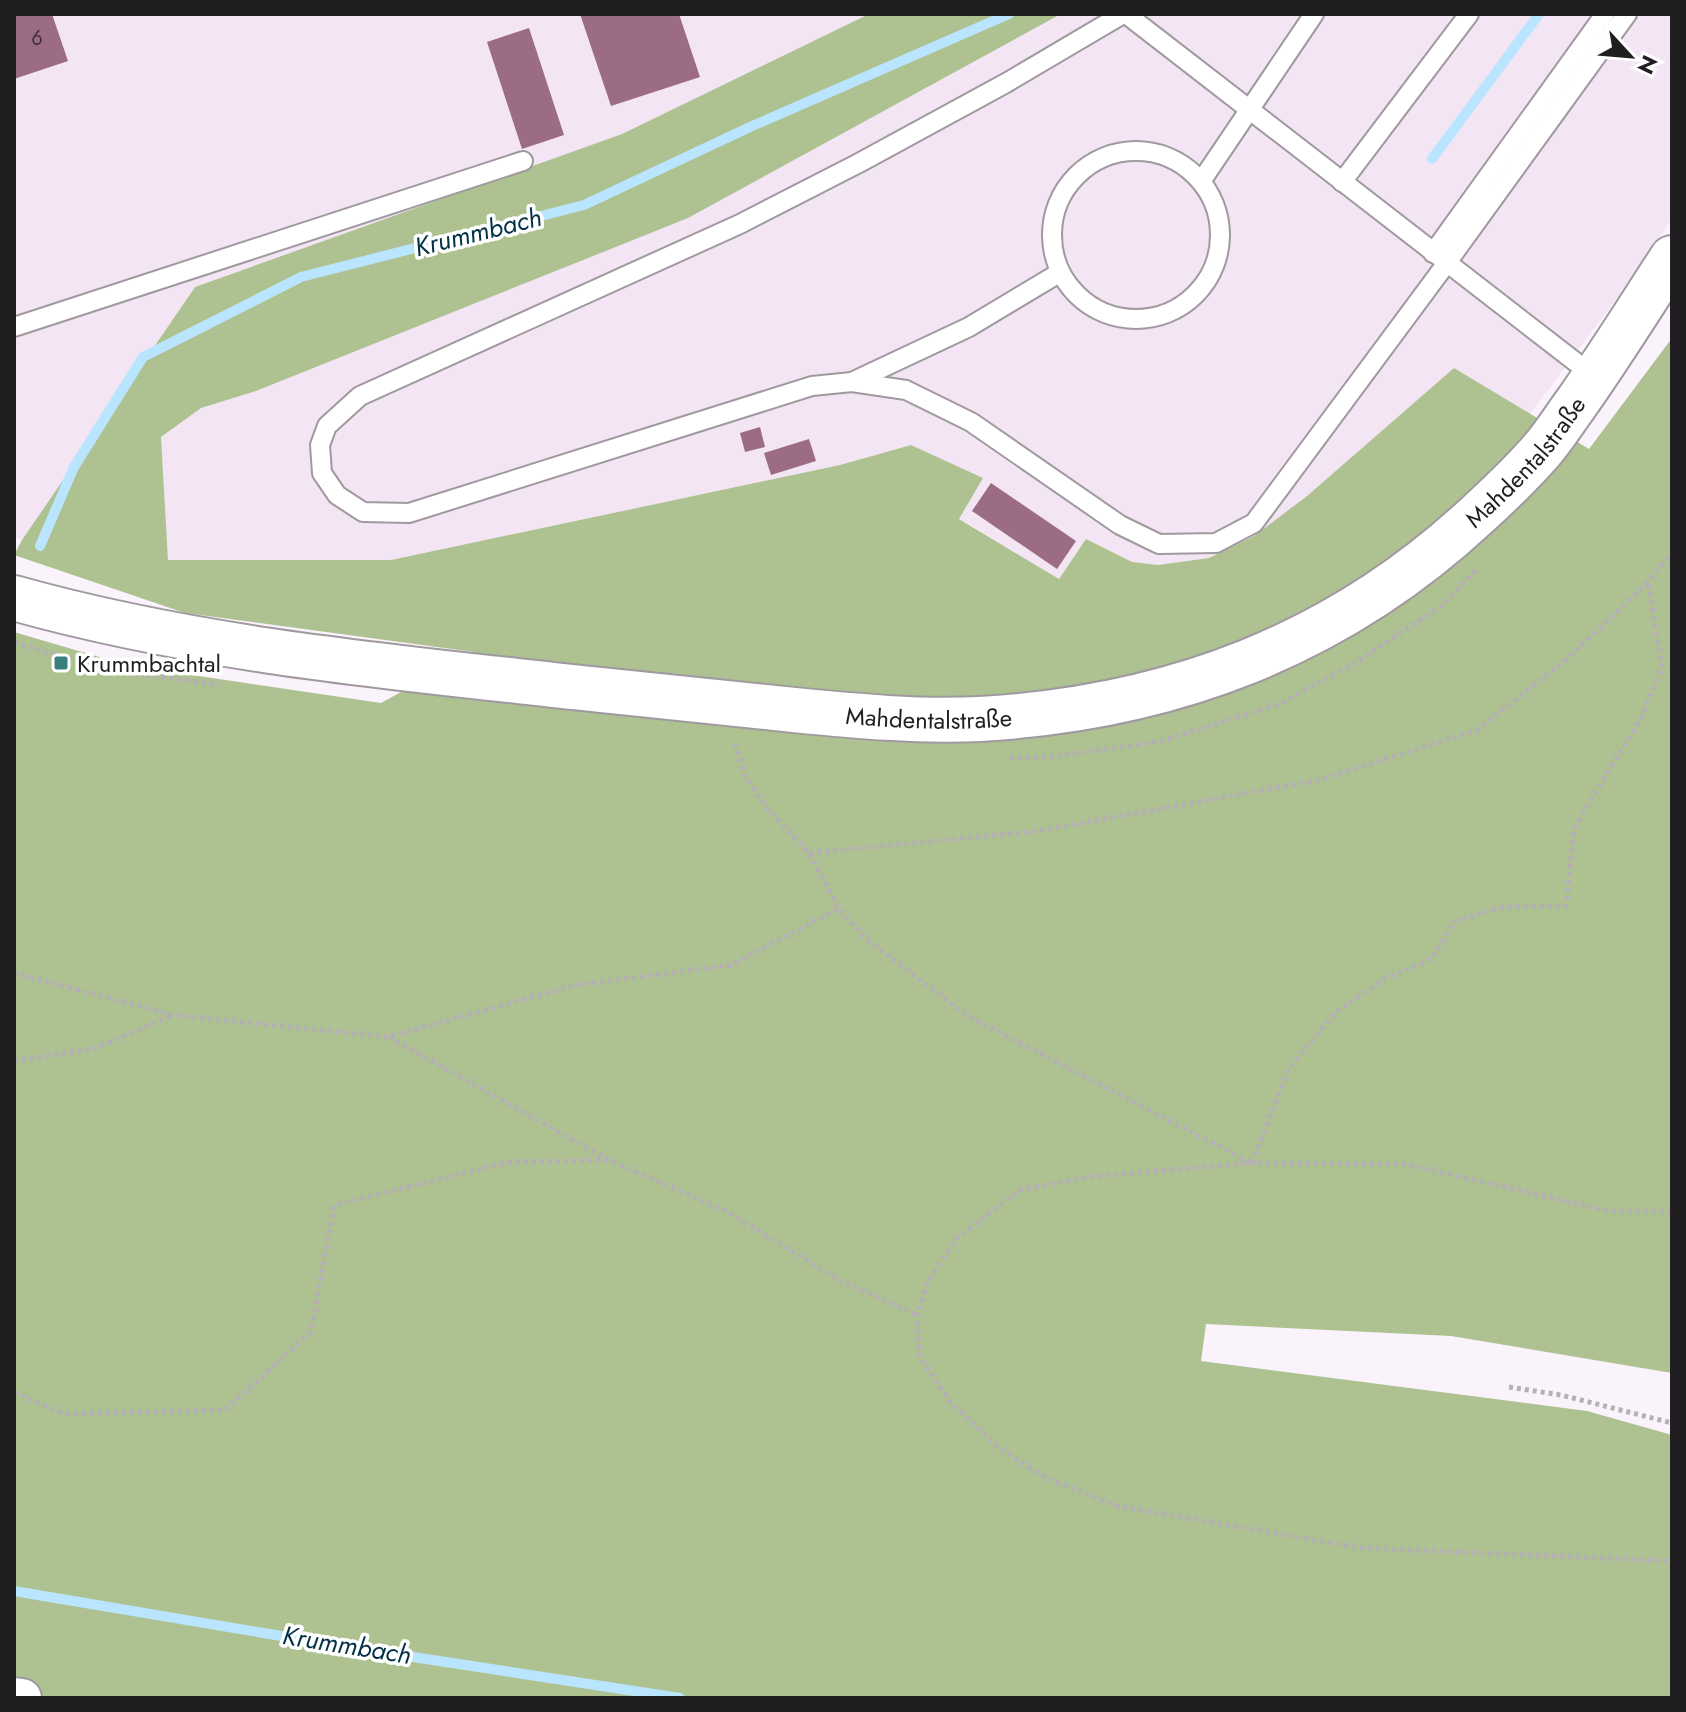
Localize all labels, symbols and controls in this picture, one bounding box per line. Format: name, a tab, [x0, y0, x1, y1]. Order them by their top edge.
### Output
north arrow	[1590, 16, 1670, 96]
house number: 6	[31, 24, 43, 53]
text: N	[1630, 50, 1666, 80]
water label: Krummbach	[411, 198, 545, 266]
street label: Mahdentalstraße	[1457, 389, 1594, 535]
place label: Krummbachtal	[77, 646, 221, 681]
marker: Krummbachtal	[52, 654, 70, 672]
street label: Mahdentalstraße	[844, 697, 1013, 737]
water label: Krummbach	[280, 1616, 414, 1674]

